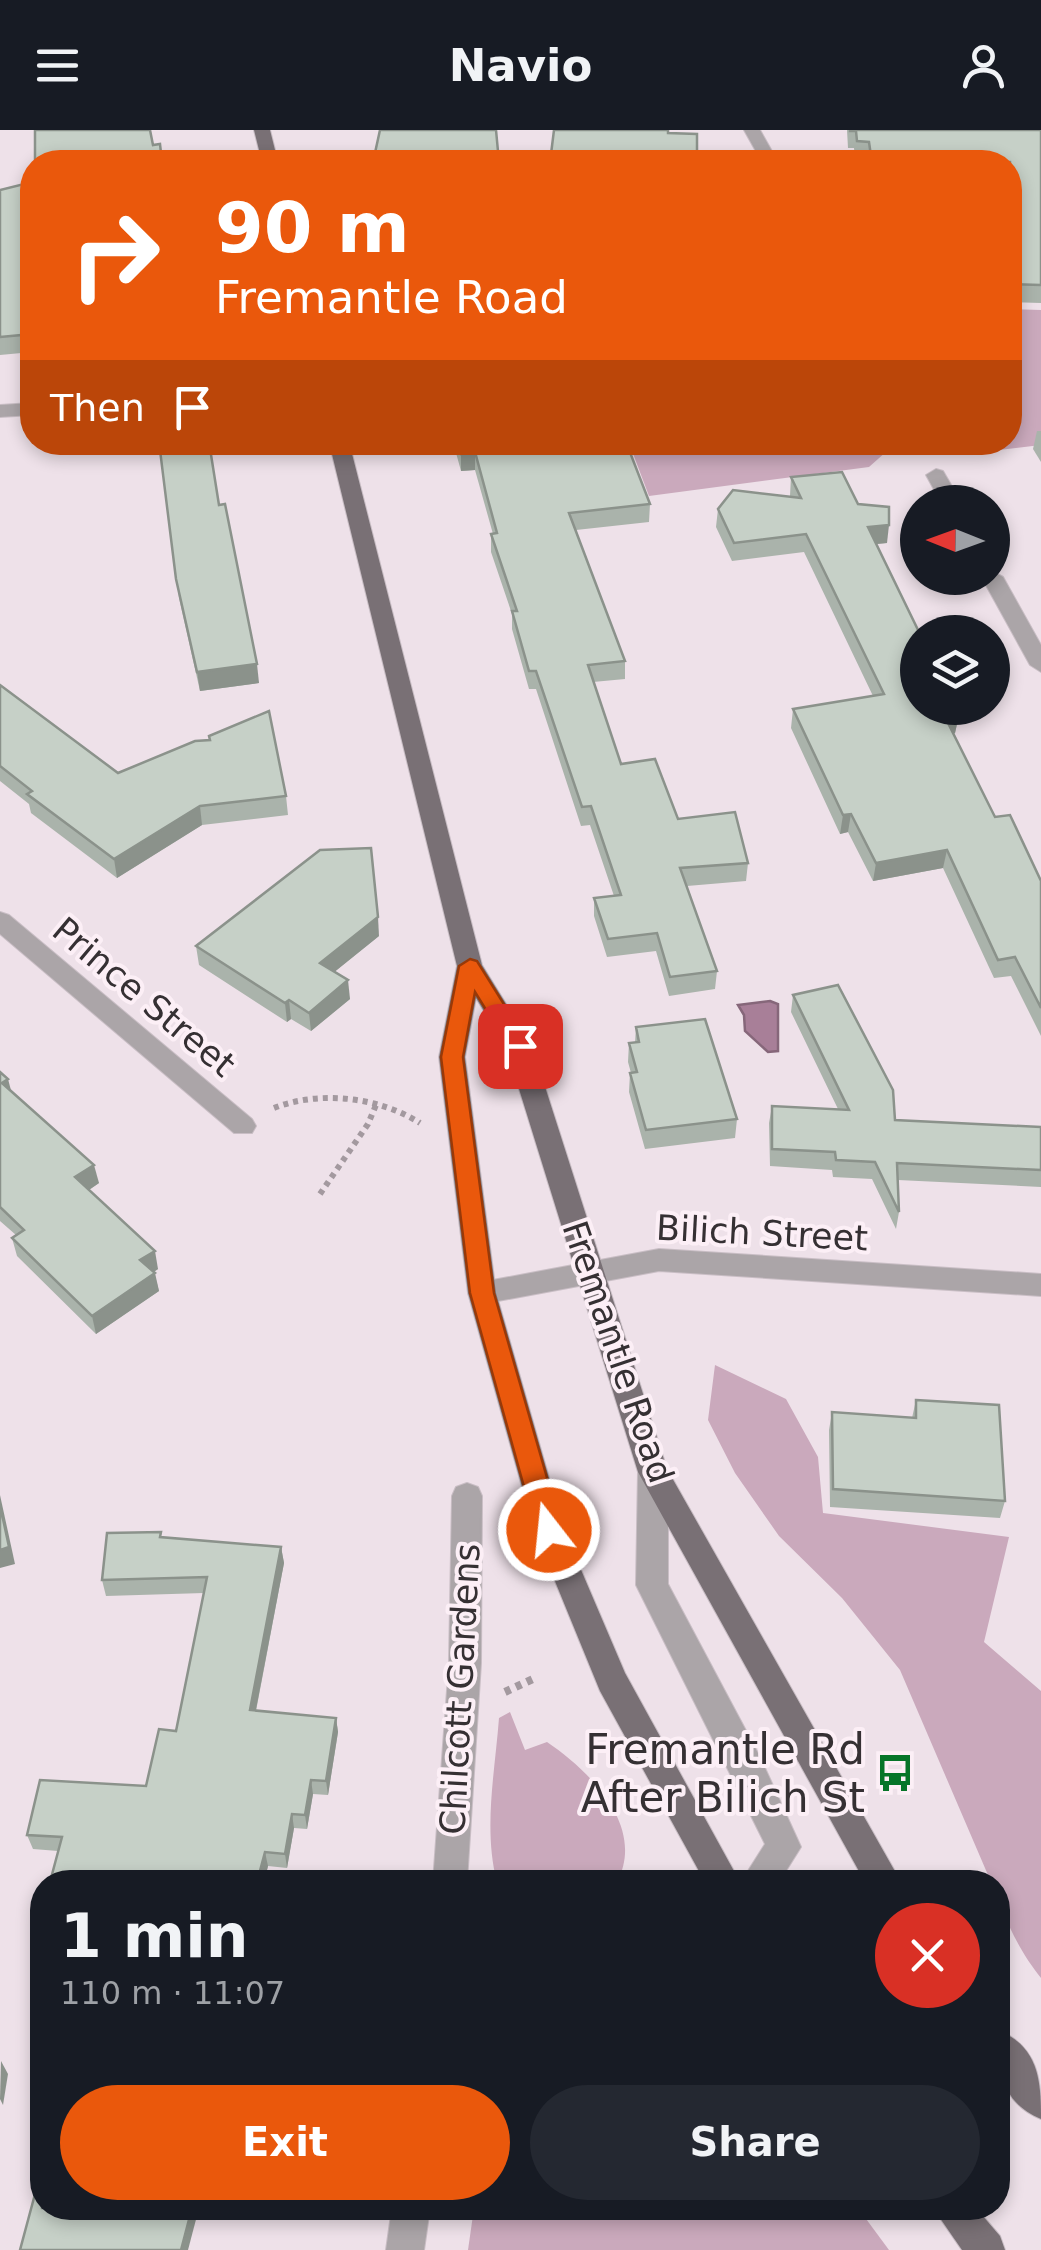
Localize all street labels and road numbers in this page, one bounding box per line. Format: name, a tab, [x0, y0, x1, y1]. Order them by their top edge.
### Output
street label: Prince Street	[45, 909, 243, 1085]
street label: Bilich Street	[655, 1207, 869, 1259]
street label: Fremantle Road	[554, 1216, 682, 1488]
street label: Chilcott Gardens	[432, 1542, 488, 1836]

